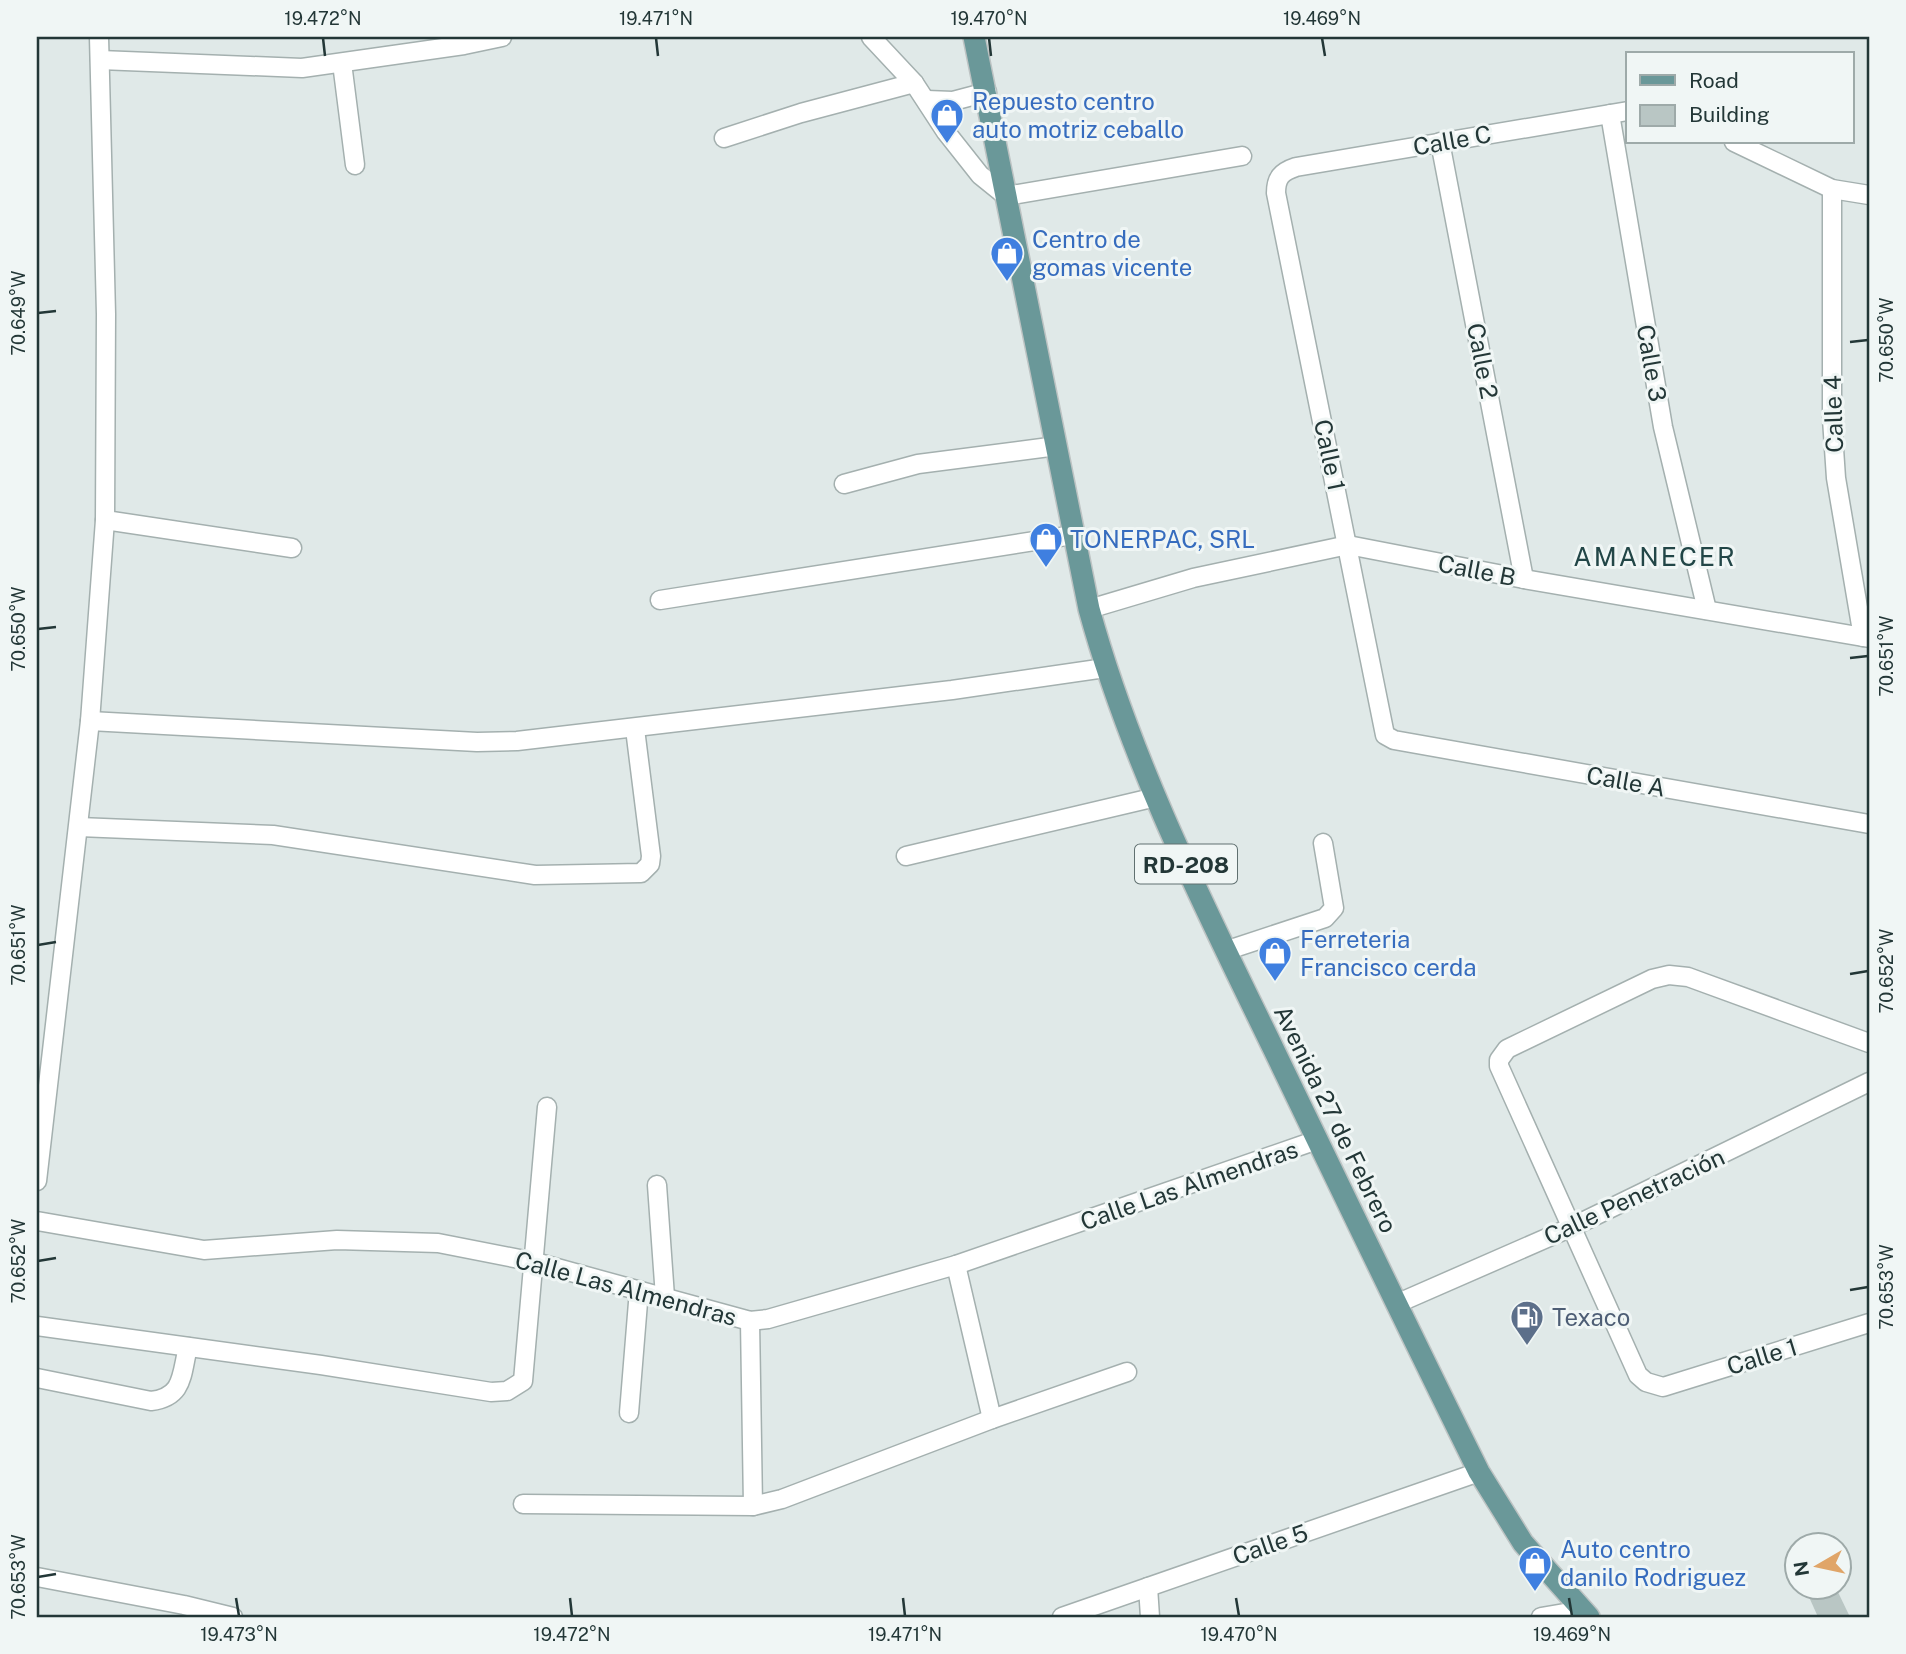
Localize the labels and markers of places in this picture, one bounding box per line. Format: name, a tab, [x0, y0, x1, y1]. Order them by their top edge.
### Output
place label: Repuesto centro auto motriz ceballo	[972, 87, 1184, 143]
shop icon: Repuesto centro auto motriz ceballo	[928, 96, 966, 145]
place label: Centro de gomas vicente	[1032, 225, 1192, 281]
shop icon: Centro de gomas vicente	[988, 234, 1026, 283]
shop icon: TONERPAC, SRL	[1027, 520, 1065, 569]
place label: TONERPAC, SRL	[1070, 525, 1255, 553]
place label: Ferreteria Francisco cerda	[1300, 925, 1477, 981]
shop icon: Ferreteria Francisco cerda	[1256, 934, 1294, 983]
fuel station icon: Texaco	[1508, 1298, 1546, 1347]
place label: Texaco	[1552, 1303, 1630, 1331]
place label: Auto centro danilo Rodriguez	[1560, 1535, 1746, 1591]
shop icon: Auto centro danilo Rodriguez	[1516, 1544, 1554, 1593]

